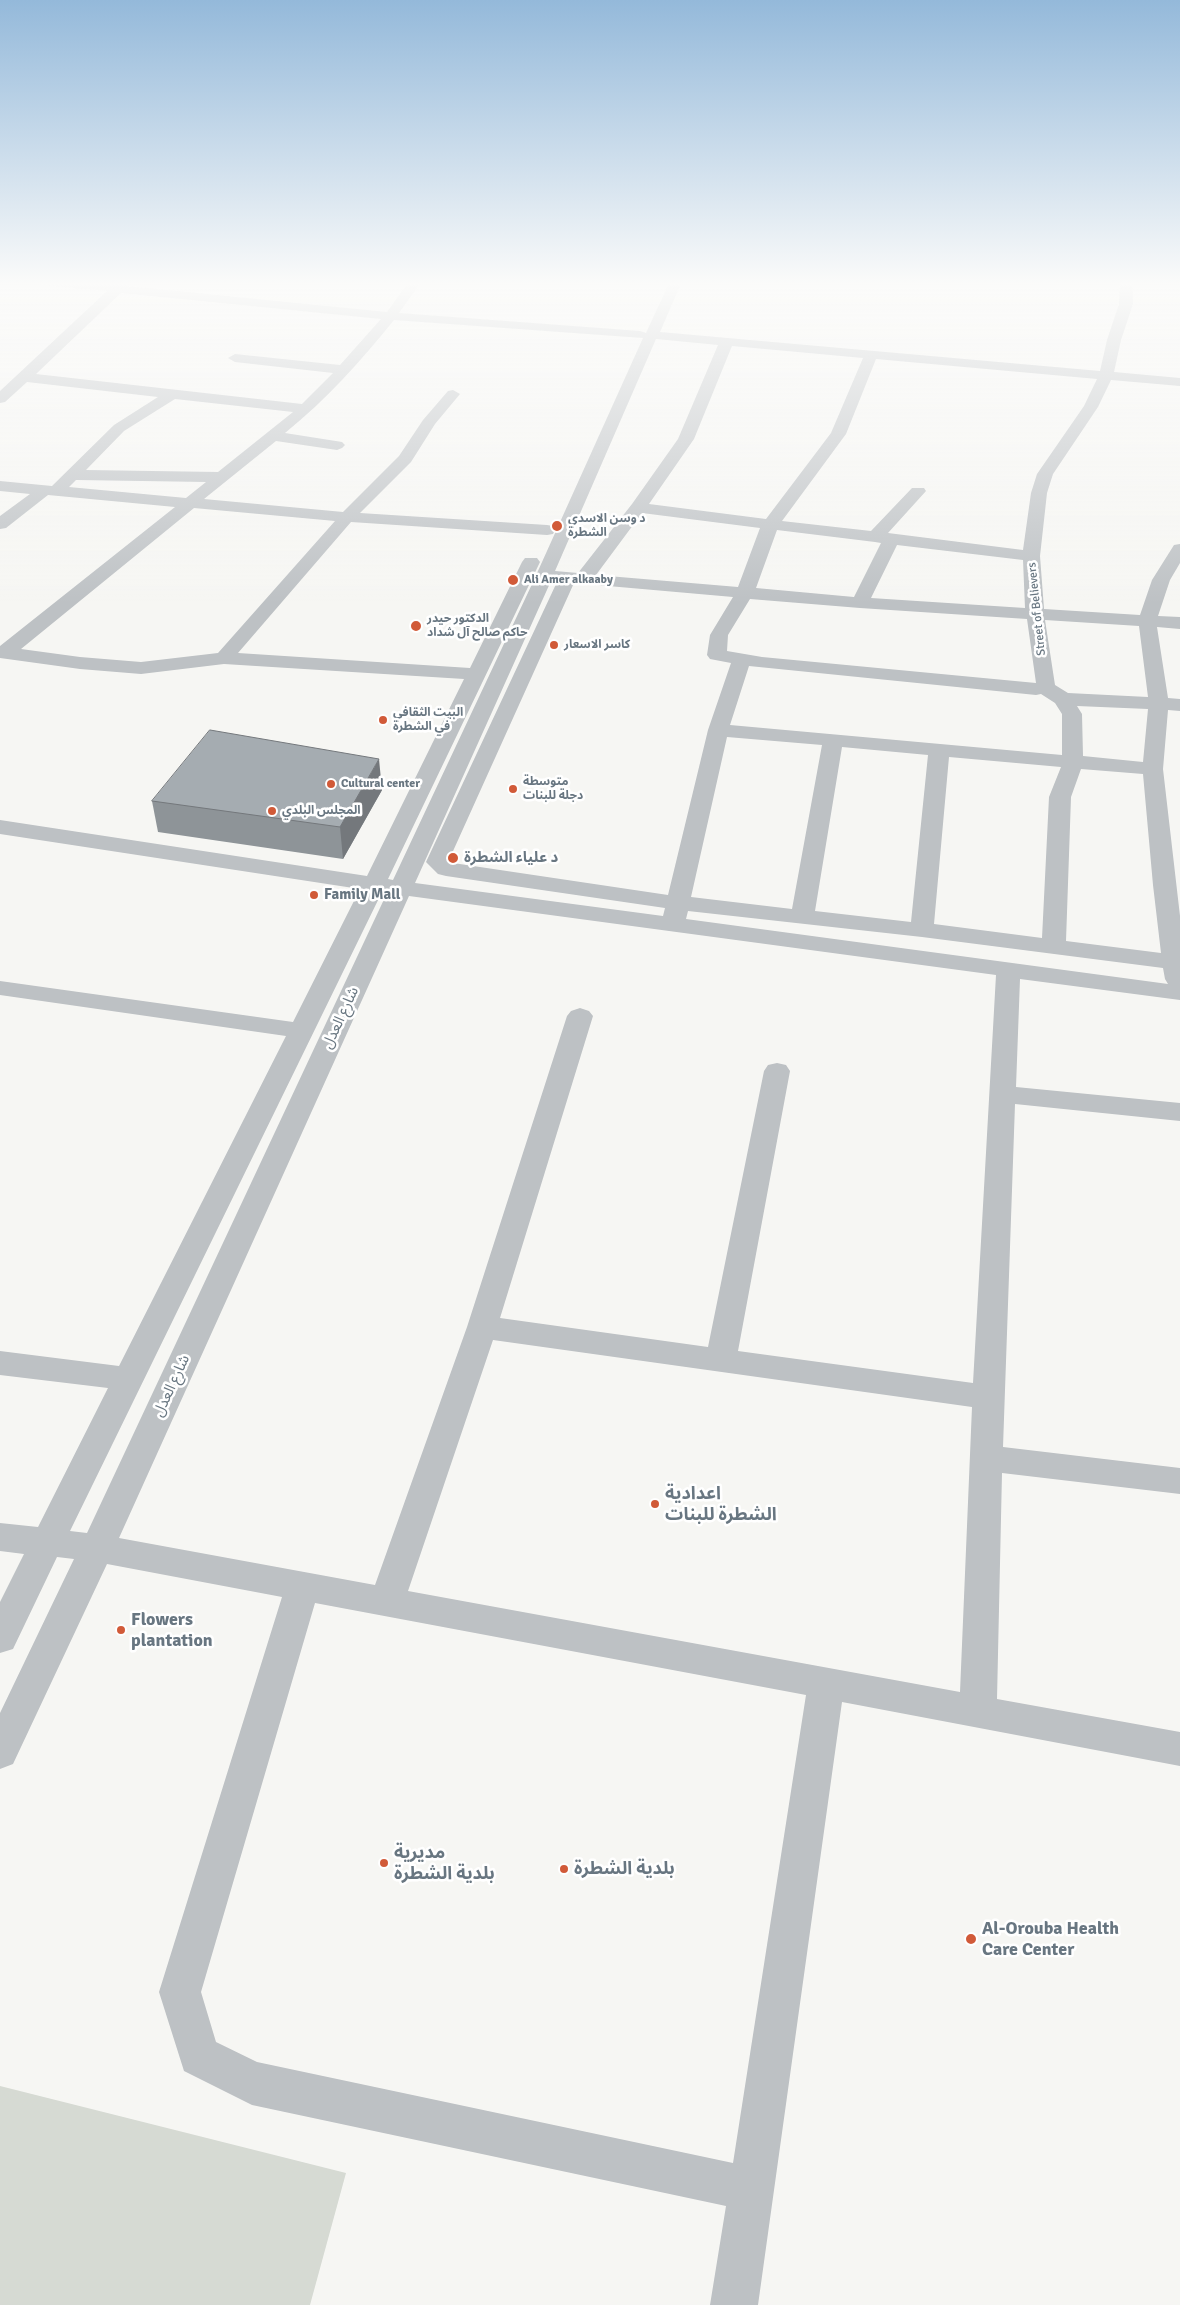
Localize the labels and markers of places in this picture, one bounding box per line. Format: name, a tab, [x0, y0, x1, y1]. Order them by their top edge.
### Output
place label: د وسن الاسدي الشطرة	[568, 512, 645, 540]
marker: د وسن الاسدي الشطرة	[550, 519, 564, 533]
marker: Ali Amer alkaaby	[506, 573, 520, 587]
place label: Ali Amer alkaaby	[524, 573, 613, 587]
place label: الدكتور حيدر حاكم صالح آل شداد	[427, 612, 527, 640]
marker: الدكتور حيدر حاكم صالح آل شداد	[409, 619, 423, 633]
place label: كاسر الاسعار	[564, 638, 630, 652]
marker: كاسر الاسعار	[548, 639, 560, 651]
place label: البيت الثقافي في الشطرة	[393, 706, 463, 734]
marker: البيت الثقافي في الشطرة	[377, 714, 389, 726]
place label: متوسطة دجلة للبنات	[523, 775, 583, 803]
place label: Cultural center	[341, 777, 420, 791]
marker: Cultural center	[325, 778, 337, 790]
marker: متوسطة دجلة للبنات	[507, 783, 519, 795]
place label: المجلس البلدي	[282, 804, 360, 818]
marker: المجلس البلدي	[266, 805, 278, 817]
place label: د علياء الشطرة	[464, 849, 558, 867]
marker: د علياء الشطرة	[446, 851, 460, 865]
place label: Family Mall	[324, 886, 400, 904]
marker: Family Mall	[308, 889, 320, 901]
place label: اعدادية الشطرة للبنات	[665, 1483, 777, 1526]
marker: اعدادية الشطرة للبنات	[649, 1498, 661, 1510]
place label: Flowers plantation	[131, 1609, 213, 1652]
marker: Flowers plantation	[115, 1624, 127, 1636]
place label: مديرية بلدية الشطرة	[394, 1842, 495, 1885]
marker: مديرية بلدية الشطرة	[378, 1857, 390, 1869]
place label: بلدية الشطرة	[574, 1858, 675, 1880]
marker: بلدية الشطرة	[558, 1863, 570, 1875]
place label: Al-Orouba Health Care Center	[982, 1918, 1119, 1960]
marker: Al-Orouba Health Care Center	[964, 1932, 978, 1946]

